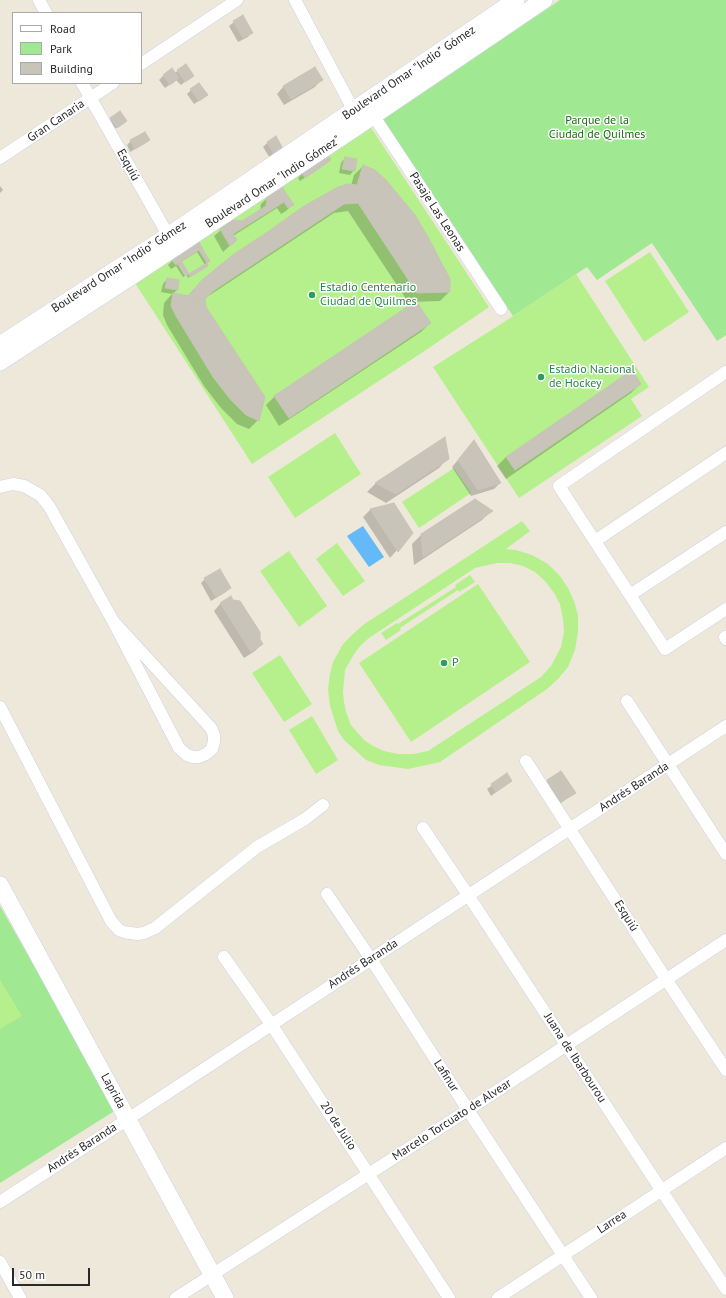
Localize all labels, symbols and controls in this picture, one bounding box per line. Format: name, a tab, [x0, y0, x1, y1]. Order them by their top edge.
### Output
legend	[12, 12, 142, 84]
text: Road	[50, 21, 75, 36]
street label: Boulevard Omar "Indio" Gómez	[340, 23, 478, 123]
text: Park	[50, 41, 72, 56]
text: Building	[50, 61, 93, 76]
street label: Gran Canaria	[25, 97, 87, 145]
park label: Parque de la Ciudad de Quilmes	[549, 114, 645, 142]
street label: Boulevard Omar "Indio Gómez"	[203, 133, 343, 231]
street label: Esquiú	[113, 147, 143, 183]
street label: Pasaje Las Leonas	[406, 170, 468, 254]
street label: Boulevard Omar "Indio" Gómez	[49, 218, 189, 316]
place label: Estadio Centenario Ciudad de Quilmes	[320, 281, 417, 309]
marker: Estadio Centenario Ciudad de Quilmes	[307, 290, 317, 300]
place label: Estadio Nacional de Hockey	[549, 363, 635, 391]
marker: Estadio Nacional de Hockey	[536, 372, 546, 382]
place label: P	[452, 656, 459, 670]
marker: P	[439, 658, 449, 668]
street label: Andrés Baranda	[596, 759, 672, 815]
street label: Esquiú	[611, 898, 641, 934]
street label: Andrés Baranda	[325, 936, 401, 992]
street label: Juana de Ibarbourou	[541, 1011, 609, 1105]
street label: Lafinur	[430, 1057, 462, 1095]
street label: Laprida	[97, 1071, 129, 1111]
street label: Marcelo Torcuato de Alvear	[390, 1076, 514, 1164]
street label: 20 de Julio	[317, 1099, 359, 1153]
street label: Andrés Baranda	[44, 1120, 120, 1176]
street label: Larrea	[595, 1207, 629, 1237]
scale bar	[14, 1260, 92, 1286]
text: 50 m	[19, 1267, 45, 1282]

